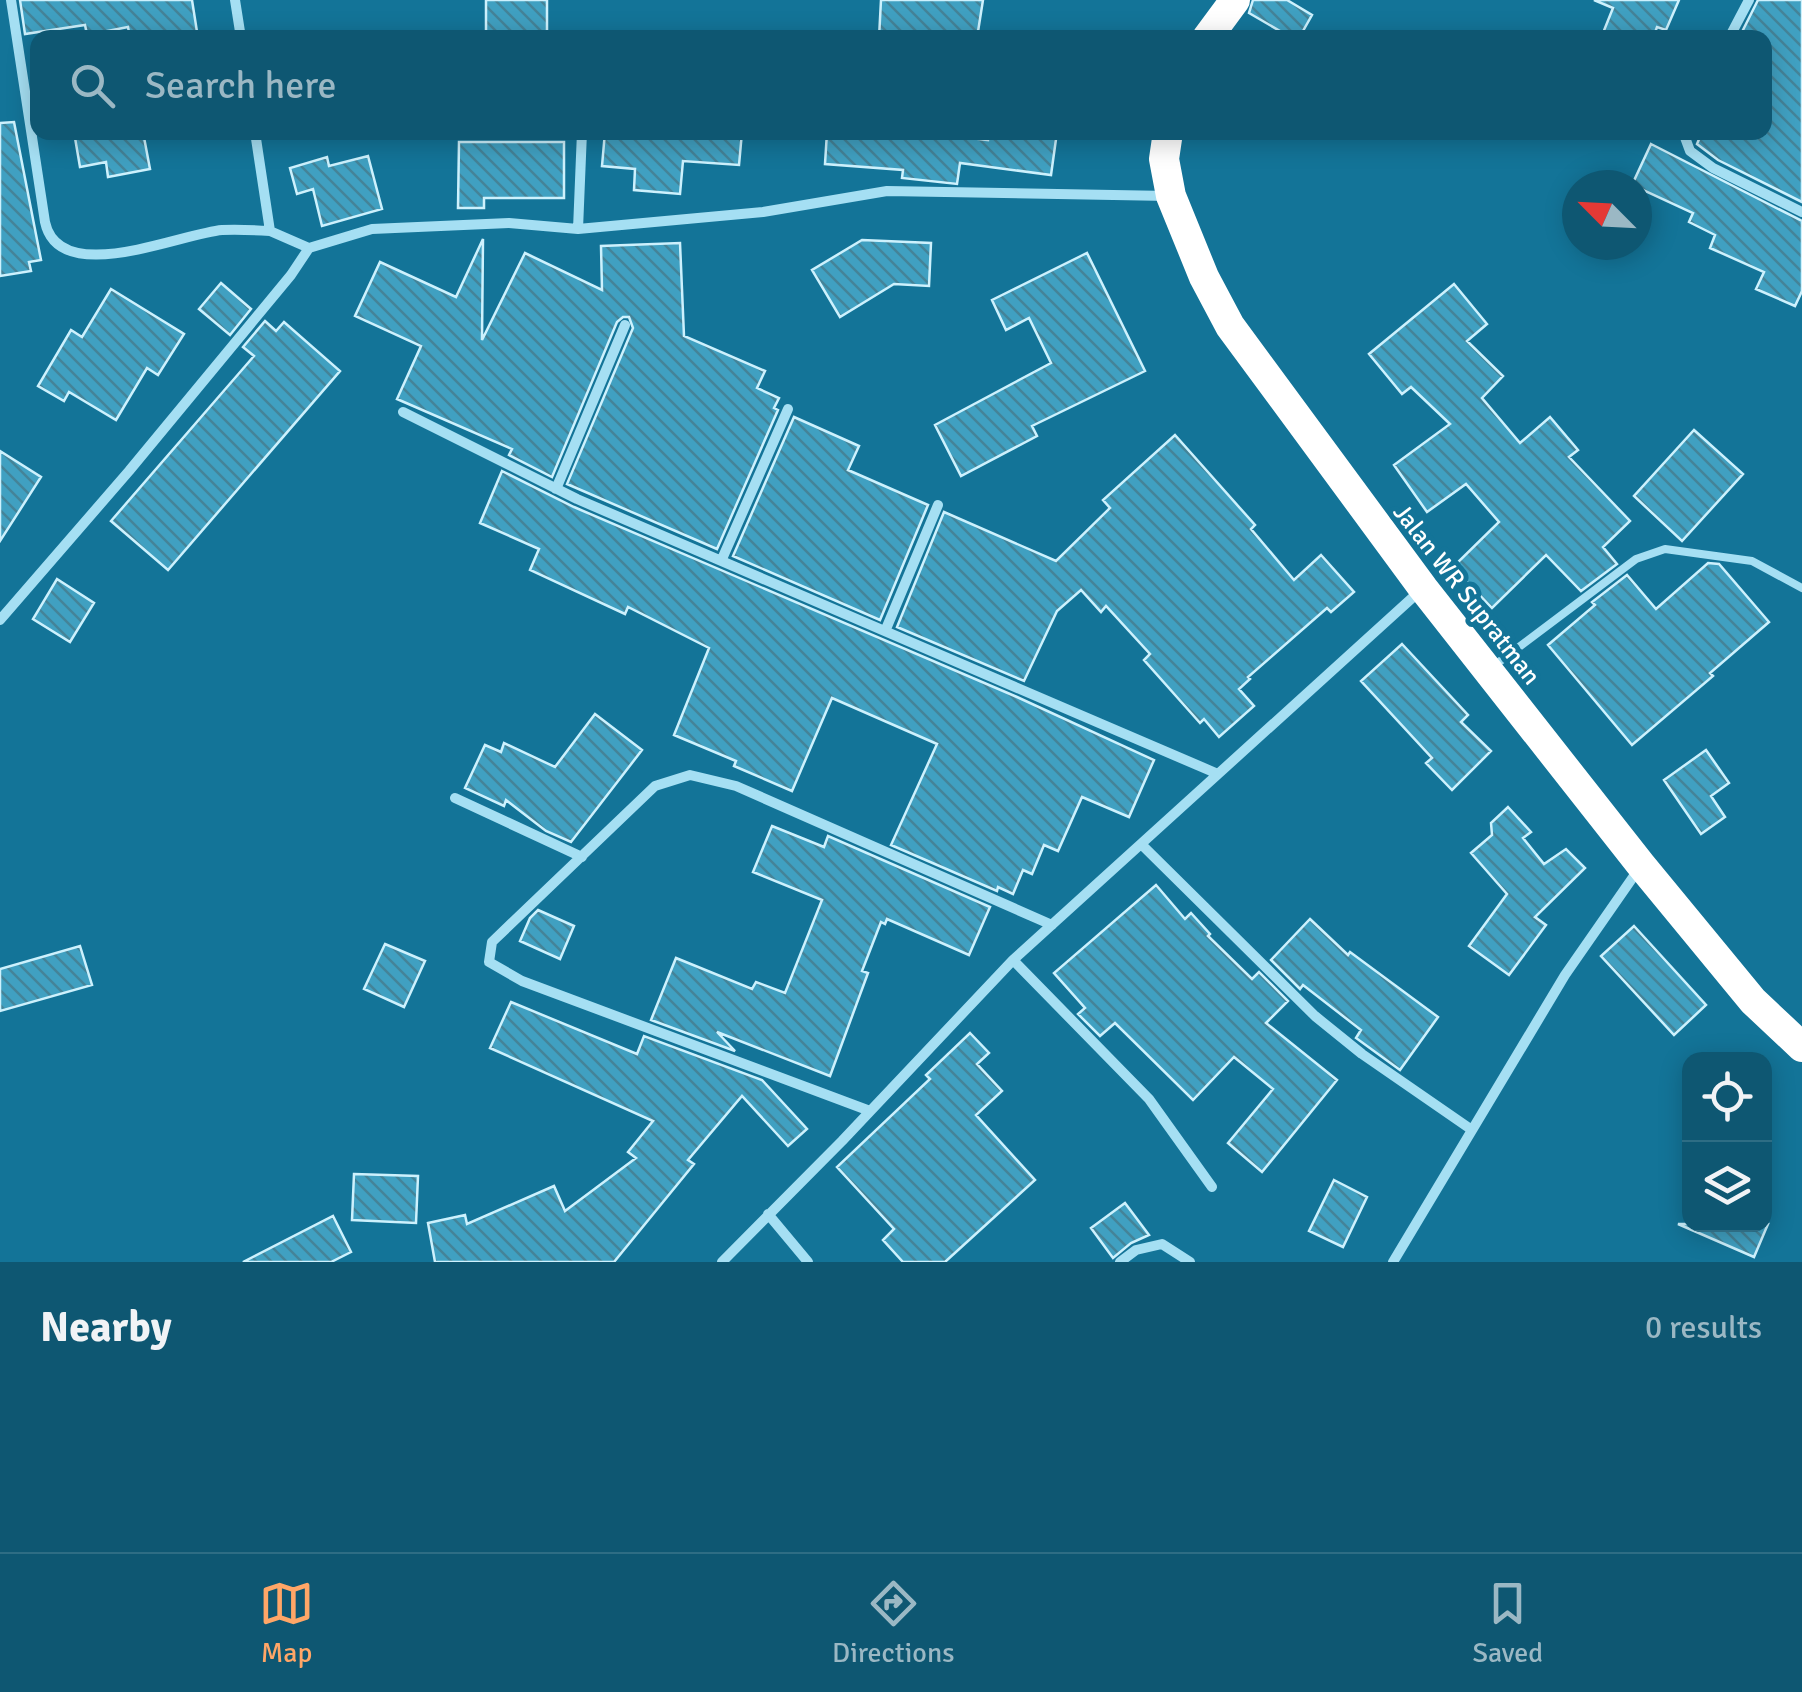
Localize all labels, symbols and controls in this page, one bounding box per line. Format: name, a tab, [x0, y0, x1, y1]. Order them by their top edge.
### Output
search box	[30, 30, 1772, 140]
icon: search	[65, 58, 120, 113]
text: Search here	[145, 62, 337, 109]
north arrow	[1562, 170, 1652, 260]
street label: Jalan WR Supratman	[1387, 497, 1547, 691]
map controls	[1682, 1052, 1772, 1232]
button: locate	[1682, 1052, 1772, 1142]
button: layers	[1682, 1142, 1772, 1232]
text: Nearby	[40, 1302, 172, 1353]
text: 0 results	[1645, 1308, 1762, 1347]
tab: Map	[259, 1576, 314, 1670]
tab: Directions	[832, 1576, 954, 1670]
tab: Saved	[1472, 1576, 1543, 1670]

